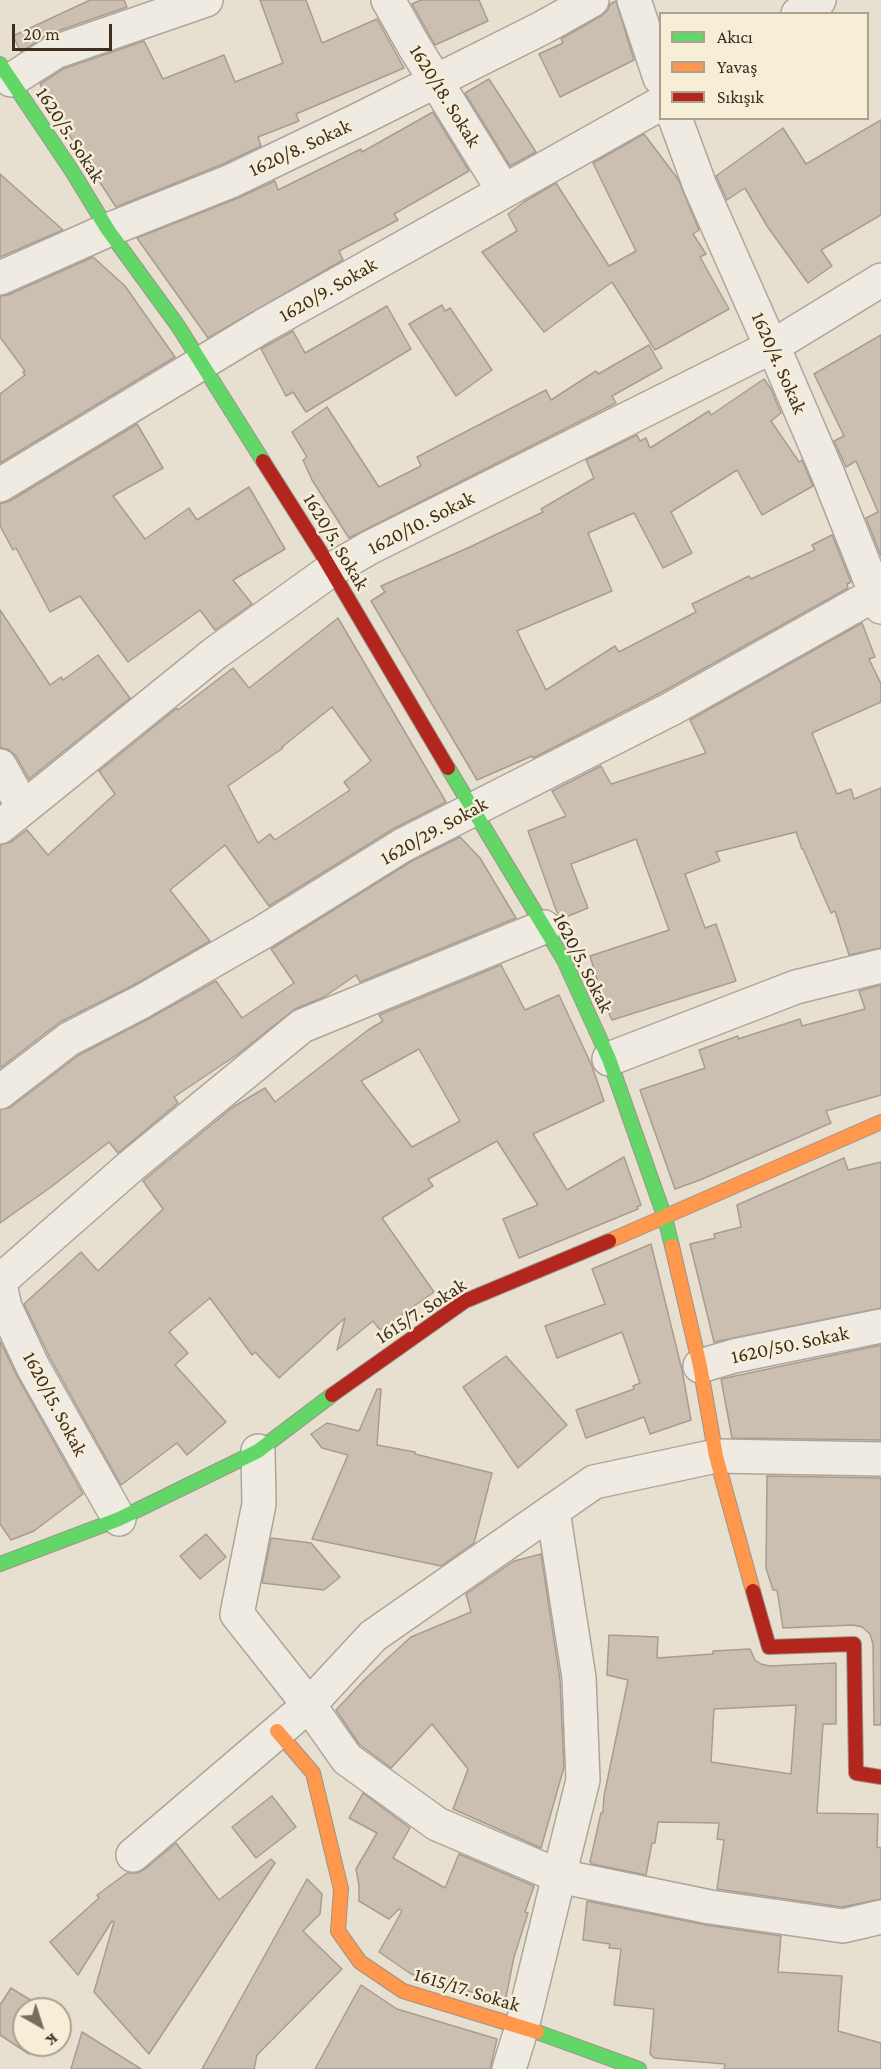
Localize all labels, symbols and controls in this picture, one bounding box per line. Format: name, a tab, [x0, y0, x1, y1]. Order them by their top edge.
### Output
scale bar	[15, 12, 116, 50]
legend	[659, 12, 869, 120]
text: 20 m	[23, 24, 60, 44]
text: Akıcı	[717, 27, 753, 47]
street label: 1620/18. Sokak	[404, 40, 486, 152]
text: Yavaş	[717, 57, 757, 77]
street label: 1620/5. Sokak	[30, 83, 110, 187]
text: Sıkışık	[717, 87, 764, 107]
street label: 1620/8. Sokak	[245, 114, 355, 182]
street label: 1620/9. Sokak	[275, 252, 381, 328]
street label: 1620/4. Sokak	[746, 308, 812, 418]
street label: 1620/10. Sokak	[364, 486, 478, 560]
street label: 1620/5. Sokak	[298, 489, 374, 595]
street label: 1620/29. Sokak	[376, 792, 492, 870]
street label: 1620/5. Sokak	[548, 909, 618, 1017]
street label: 1615/7. Sokak	[371, 1273, 471, 1349]
street label: 1620/50. Sokak	[729, 1321, 851, 1369]
street label: 1620/15. Sokak	[17, 1348, 93, 1460]
street label: 1615/17. Sokak	[411, 1963, 523, 2017]
north arrow	[12, 1997, 72, 2057]
text: K	[43, 2030, 62, 2050]

